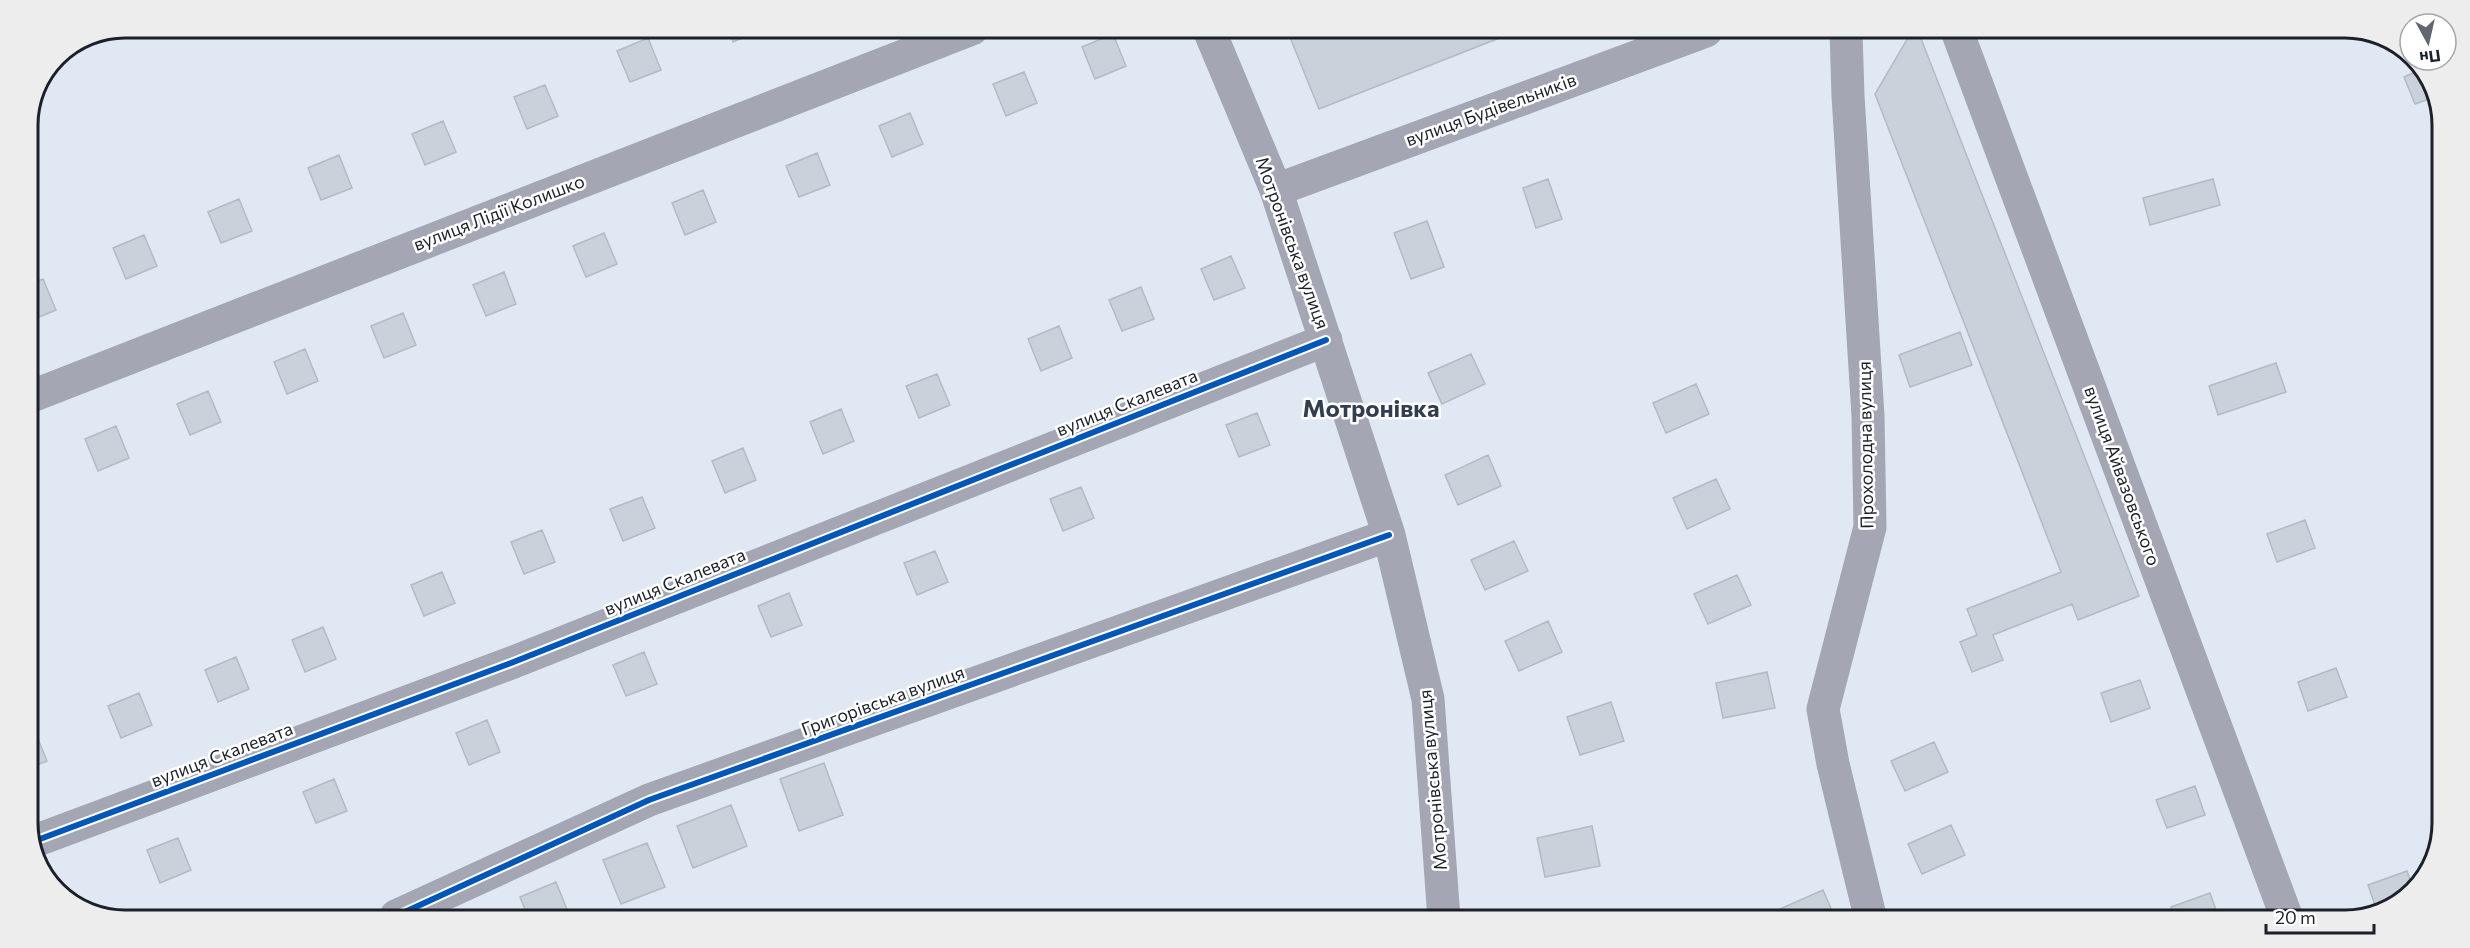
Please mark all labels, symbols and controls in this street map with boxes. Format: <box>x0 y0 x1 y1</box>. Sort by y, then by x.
north arrow <box>2398 12 2458 72</box>
text: Пн <box>2418 46 2442 68</box>
street label: вулиця Будівельників <box>1402 68 1579 150</box>
street label: Мотронівська вулиця <box>1252 154 1334 332</box>
street label: вулиця Лідії Колишко <box>410 169 587 255</box>
street label: Прохолодна вулиця <box>1853 361 1877 529</box>
street label: вулиця Скалевата <box>1053 364 1200 440</box>
street label: вулиця Айвазовського <box>2080 383 2166 569</box>
district label: Мотронівка <box>1302 393 1440 422</box>
street label: вулиця Скалевата <box>601 543 748 619</box>
street label: Григорівська вулиця <box>798 660 967 740</box>
street label: Мотронівська вулиця <box>1413 689 1451 871</box>
street label: вулиця Скалевата <box>148 717 296 791</box>
scale bar <box>2266 897 2374 935</box>
text: 20 m <box>2275 906 2316 928</box>

